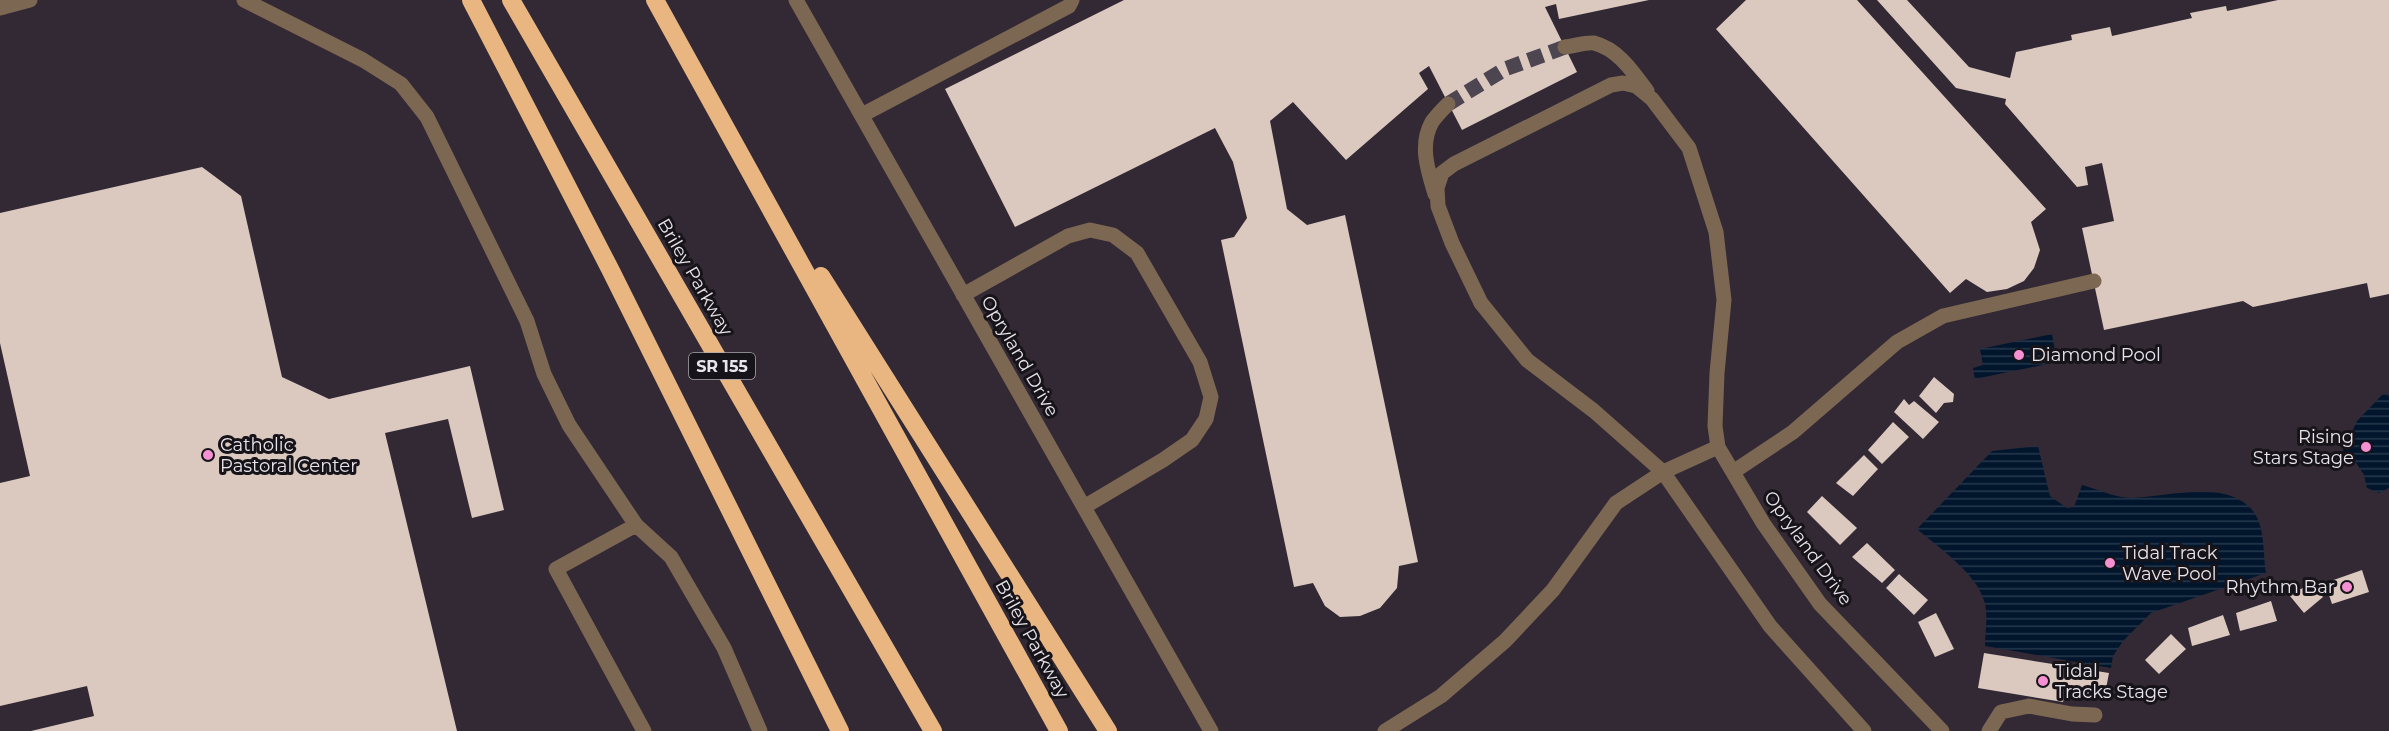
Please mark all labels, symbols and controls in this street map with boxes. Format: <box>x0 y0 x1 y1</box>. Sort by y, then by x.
street label: Briley Parkway <box>653 214 738 340</box>
street label: Opryland Drive <box>977 292 1064 420</box>
place label: Diamond Pool <box>2031 344 2161 366</box>
marker: Diamond Pool <box>2012 348 2026 362</box>
road number: SR 155 <box>689 353 755 379</box>
place label: Rising Stars Stage <box>2253 426 2354 469</box>
place label: Catholic Pastoral Center <box>220 434 357 477</box>
marker: Rising Stars Stage <box>2359 440 2373 454</box>
marker: Catholic Pastoral Center <box>201 448 215 462</box>
street label: Opryland Drive <box>1759 487 1857 610</box>
place label: Tidal Track Wave Pool <box>2122 542 2218 585</box>
marker: Tidal Track Wave Pool <box>2103 556 2117 570</box>
street label: Briley Parkway <box>990 576 1074 702</box>
place label: Rhythm Bar <box>2226 576 2335 598</box>
marker: Rhythm Bar <box>2340 580 2354 594</box>
place label: Tidal Tracks Stage <box>2055 660 2168 703</box>
marker: Tidal Tracks Stage <box>2036 674 2050 688</box>

